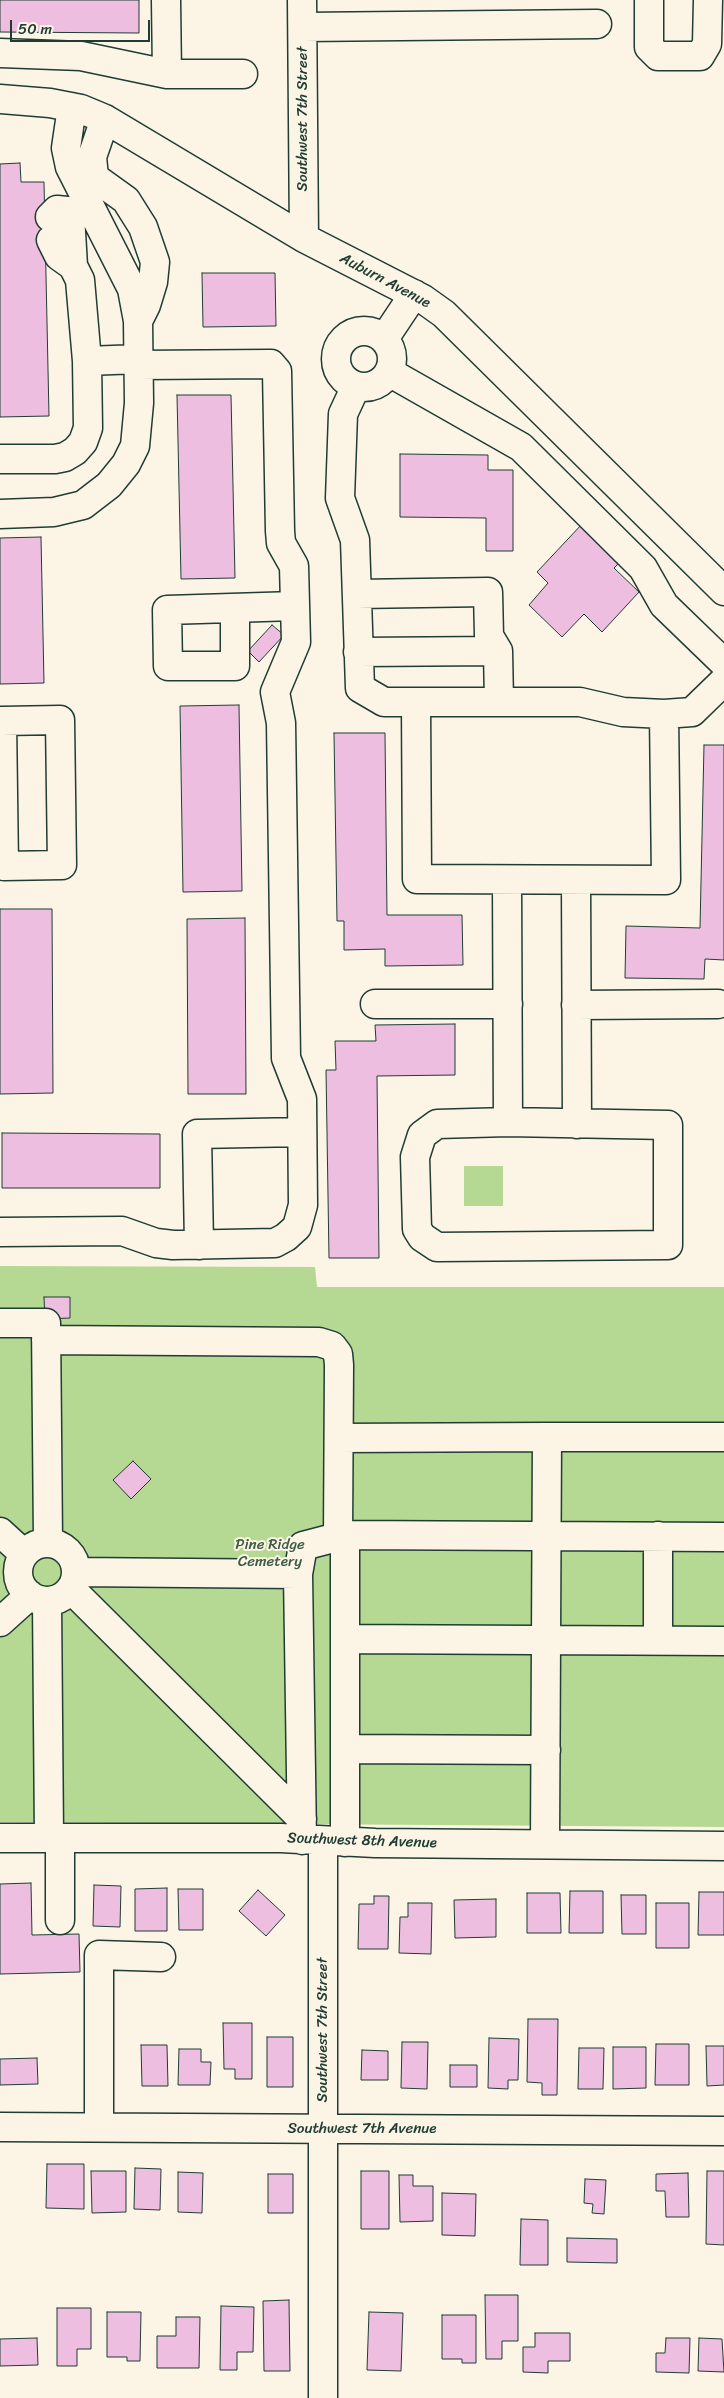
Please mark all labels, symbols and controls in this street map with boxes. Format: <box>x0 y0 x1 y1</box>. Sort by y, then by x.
scale bar <box>12 10 152 42</box>
text: 50 m <box>18 16 52 42</box>
street label: Southwest 7th Street <box>294 47 312 191</box>
street label: Auburn Avenue <box>337 250 433 312</box>
park label: Pine Ridge Cemetery <box>235 1536 305 1571</box>
street label: Southwest 8th Avenue <box>287 1829 437 1853</box>
street label: Southwest 7th Street <box>314 1958 332 2102</box>
street label: Southwest 7th Avenue <box>287 2120 437 2138</box>

